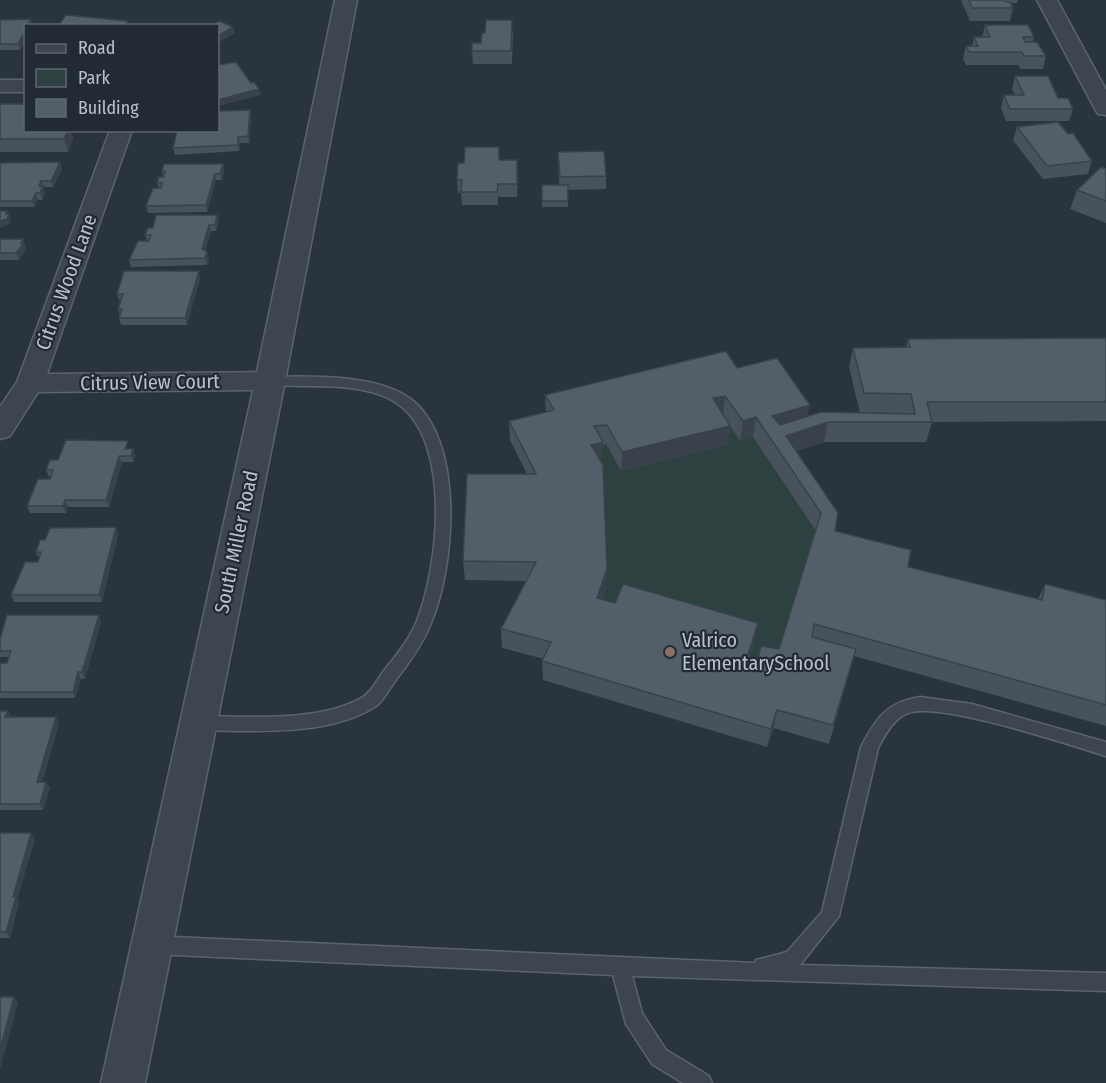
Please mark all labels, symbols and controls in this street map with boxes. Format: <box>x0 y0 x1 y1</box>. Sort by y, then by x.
legend <box>24 24 219 132</box>
text: Road <box>78 37 115 59</box>
text: Park <box>78 67 111 89</box>
text: Building <box>78 97 139 119</box>
street label: Citrus Wood Lane <box>30 211 102 353</box>
street label: Citrus View Court <box>80 369 220 395</box>
street label: South Miller Road <box>209 468 263 616</box>
place label: Valrico ElementarySchool <box>682 628 830 675</box>
marker: Valrico ElementarySchool <box>663 645 677 659</box>

